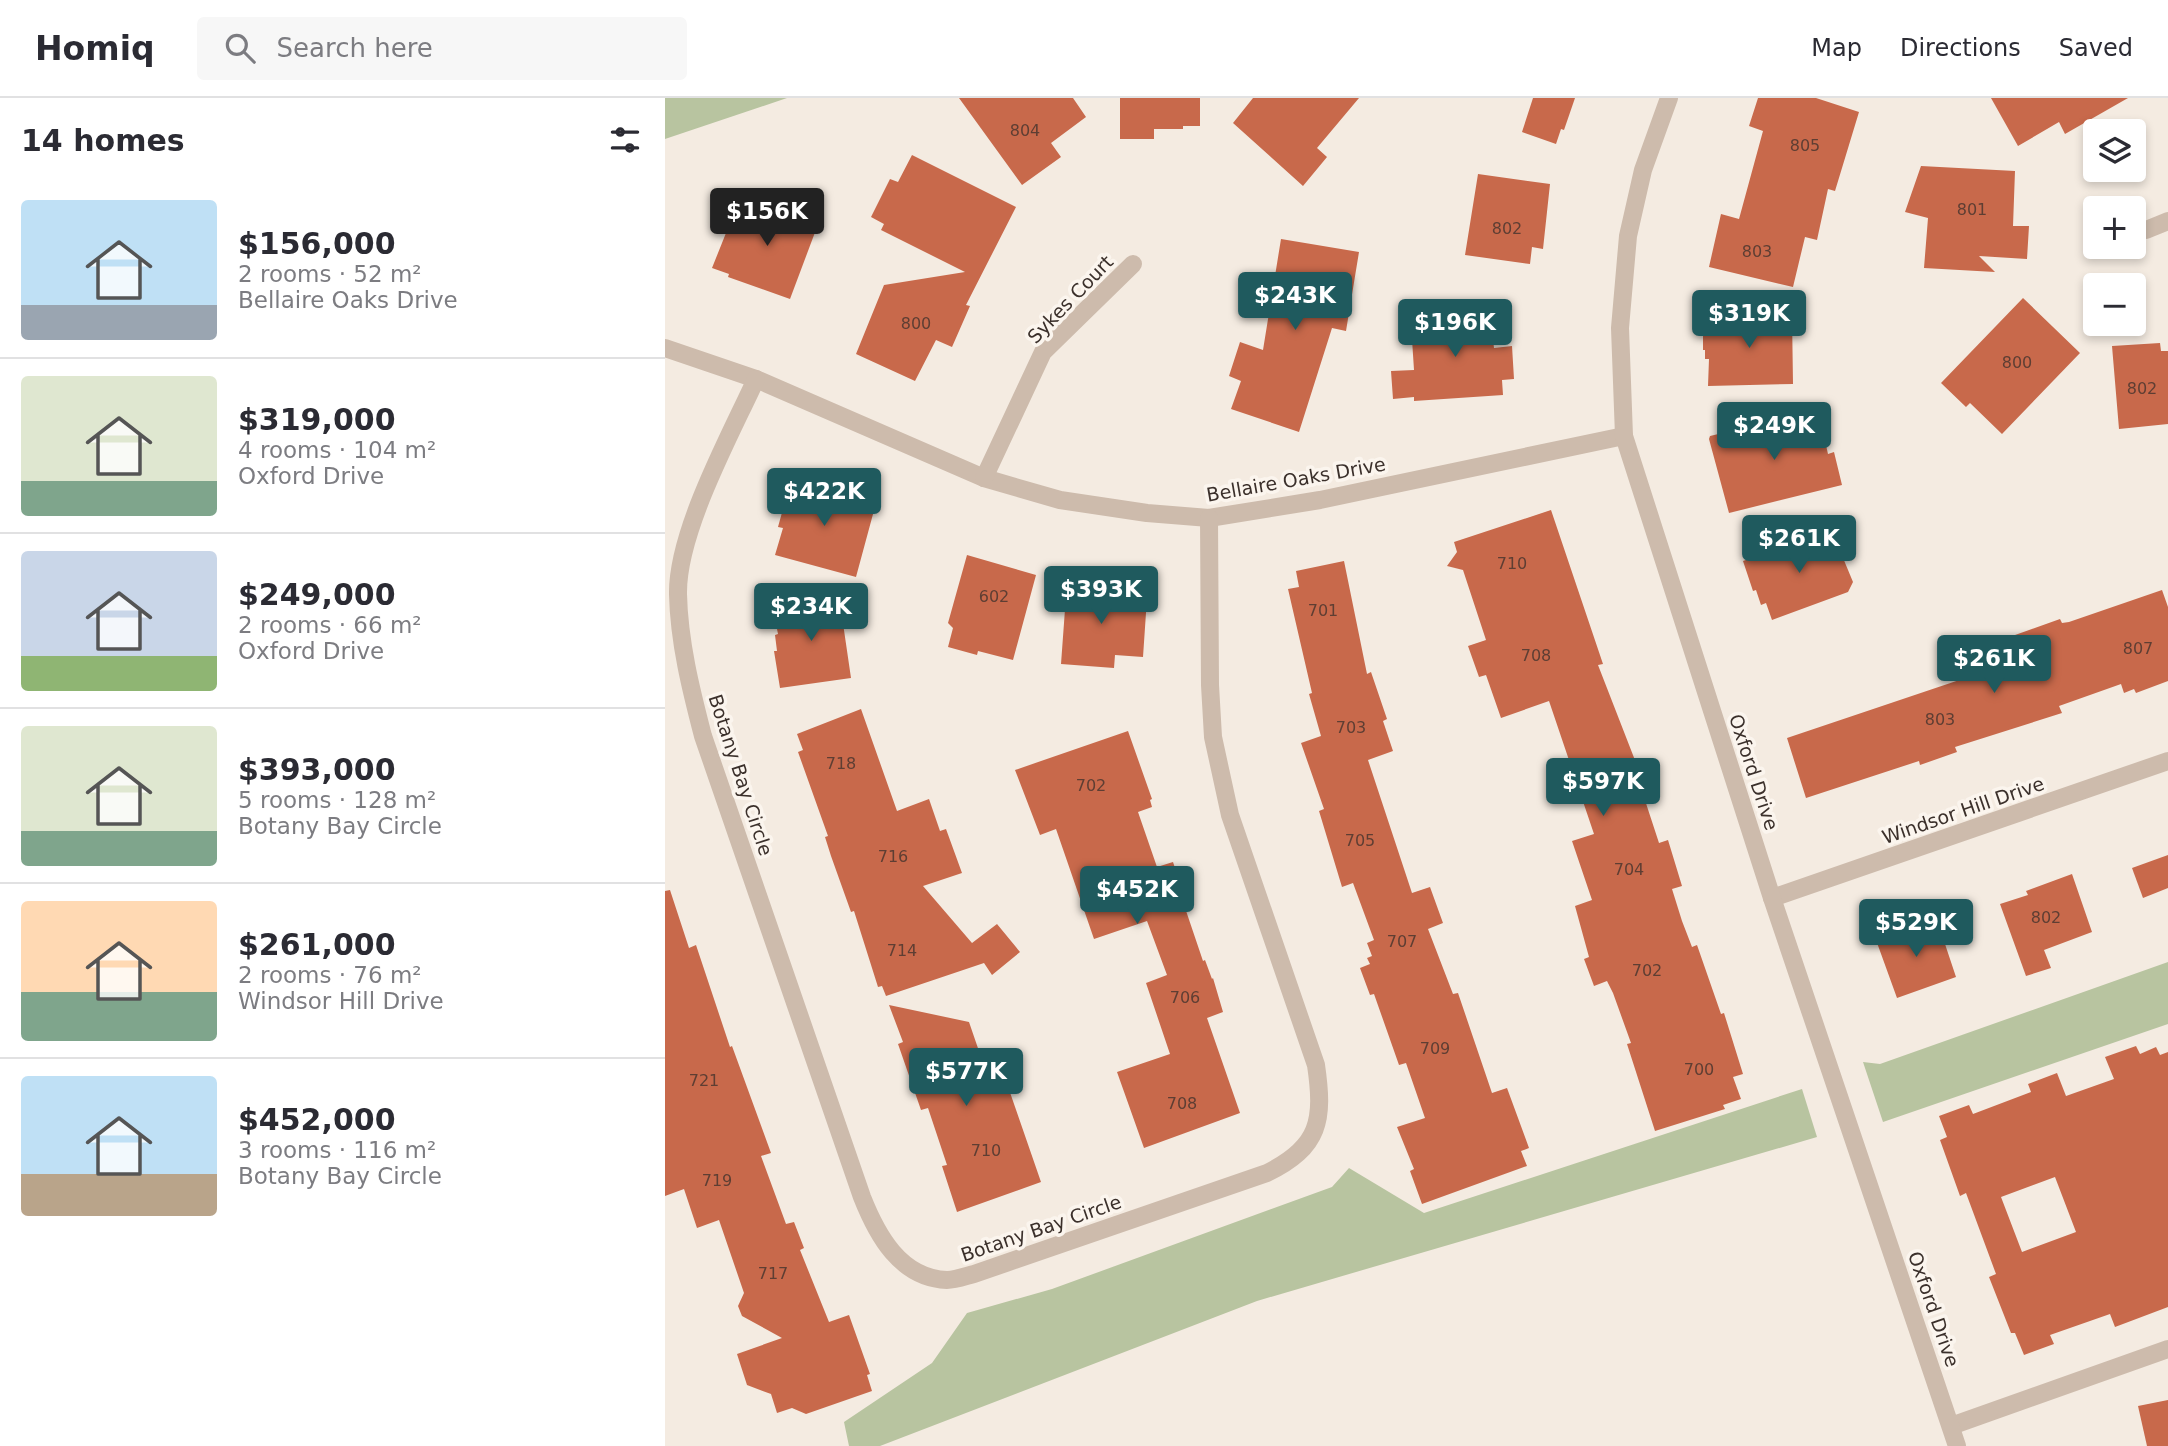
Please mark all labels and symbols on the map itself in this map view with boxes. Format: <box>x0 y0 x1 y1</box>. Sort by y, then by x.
house number: 804 <box>1010 121 1040 140</box>
house number: 805 <box>1790 136 1820 155</box>
pin: $156K <box>718 188 816 248</box>
house number: 801 <box>1957 200 1987 219</box>
house number: 802 <box>1492 219 1522 238</box>
house number: 803 <box>1742 242 1772 261</box>
street label: Sykes Court <box>1023 251 1117 347</box>
pin: $243K <box>1246 272 1344 332</box>
pin: $319K <box>1700 290 1798 350</box>
pin: $196K <box>1406 300 1504 359</box>
house number: 800 <box>901 314 931 333</box>
house number: 800 <box>2002 353 2032 372</box>
house number: 802 <box>2127 379 2157 398</box>
pin: $249K <box>1725 402 1823 462</box>
street label: Bellaire Oaks Drive <box>1205 452 1387 506</box>
pin: $422K <box>775 468 873 528</box>
pin: $261K <box>1750 516 1848 575</box>
house number: 710 <box>1497 554 1527 573</box>
pin: $393K <box>1052 566 1150 626</box>
pin: $234K <box>762 584 860 643</box>
house number: 602 <box>979 587 1009 606</box>
house number: 701 <box>1308 601 1338 620</box>
pin: $261K <box>1945 636 2043 695</box>
house number: 807 <box>2123 639 2153 658</box>
house number: 708 <box>1521 646 1551 665</box>
street label: Botany Bay Circle <box>705 692 777 858</box>
house number: 803 <box>1925 710 1955 729</box>
street label: Oxford Drive <box>1725 711 1783 833</box>
house number: 703 <box>1336 718 1366 737</box>
house number: 718 <box>826 754 856 773</box>
pin: $597K <box>1554 758 1652 818</box>
street label: Windsor Hill Drive <box>1879 772 2047 848</box>
house number: 702 <box>1076 776 1106 795</box>
house number: 705 <box>1345 831 1375 850</box>
house number: 716 <box>878 847 908 866</box>
house number: 704 <box>1614 860 1644 879</box>
pin: $452K <box>1088 866 1186 926</box>
pin: $529K <box>1867 900 1965 959</box>
house number: 802 <box>2031 908 2061 927</box>
house number: 707 <box>1387 932 1417 951</box>
house number: 714 <box>887 941 917 960</box>
house number: 702 <box>1632 961 1662 980</box>
house number: 706 <box>1170 988 1200 1007</box>
house number: 709 <box>1420 1039 1450 1058</box>
pin: $577K <box>917 1048 1015 1108</box>
house number: 700 <box>1684 1060 1714 1079</box>
house number: 721 <box>689 1071 719 1090</box>
house number: 708 <box>1167 1094 1197 1113</box>
house number: 710 <box>971 1141 1001 1160</box>
house number: 719 <box>702 1171 732 1190</box>
street label: Botany Bay Circle <box>958 1190 1124 1266</box>
street label: Oxford Drive <box>1904 1248 1964 1370</box>
house number: 717 <box>758 1264 788 1283</box>

